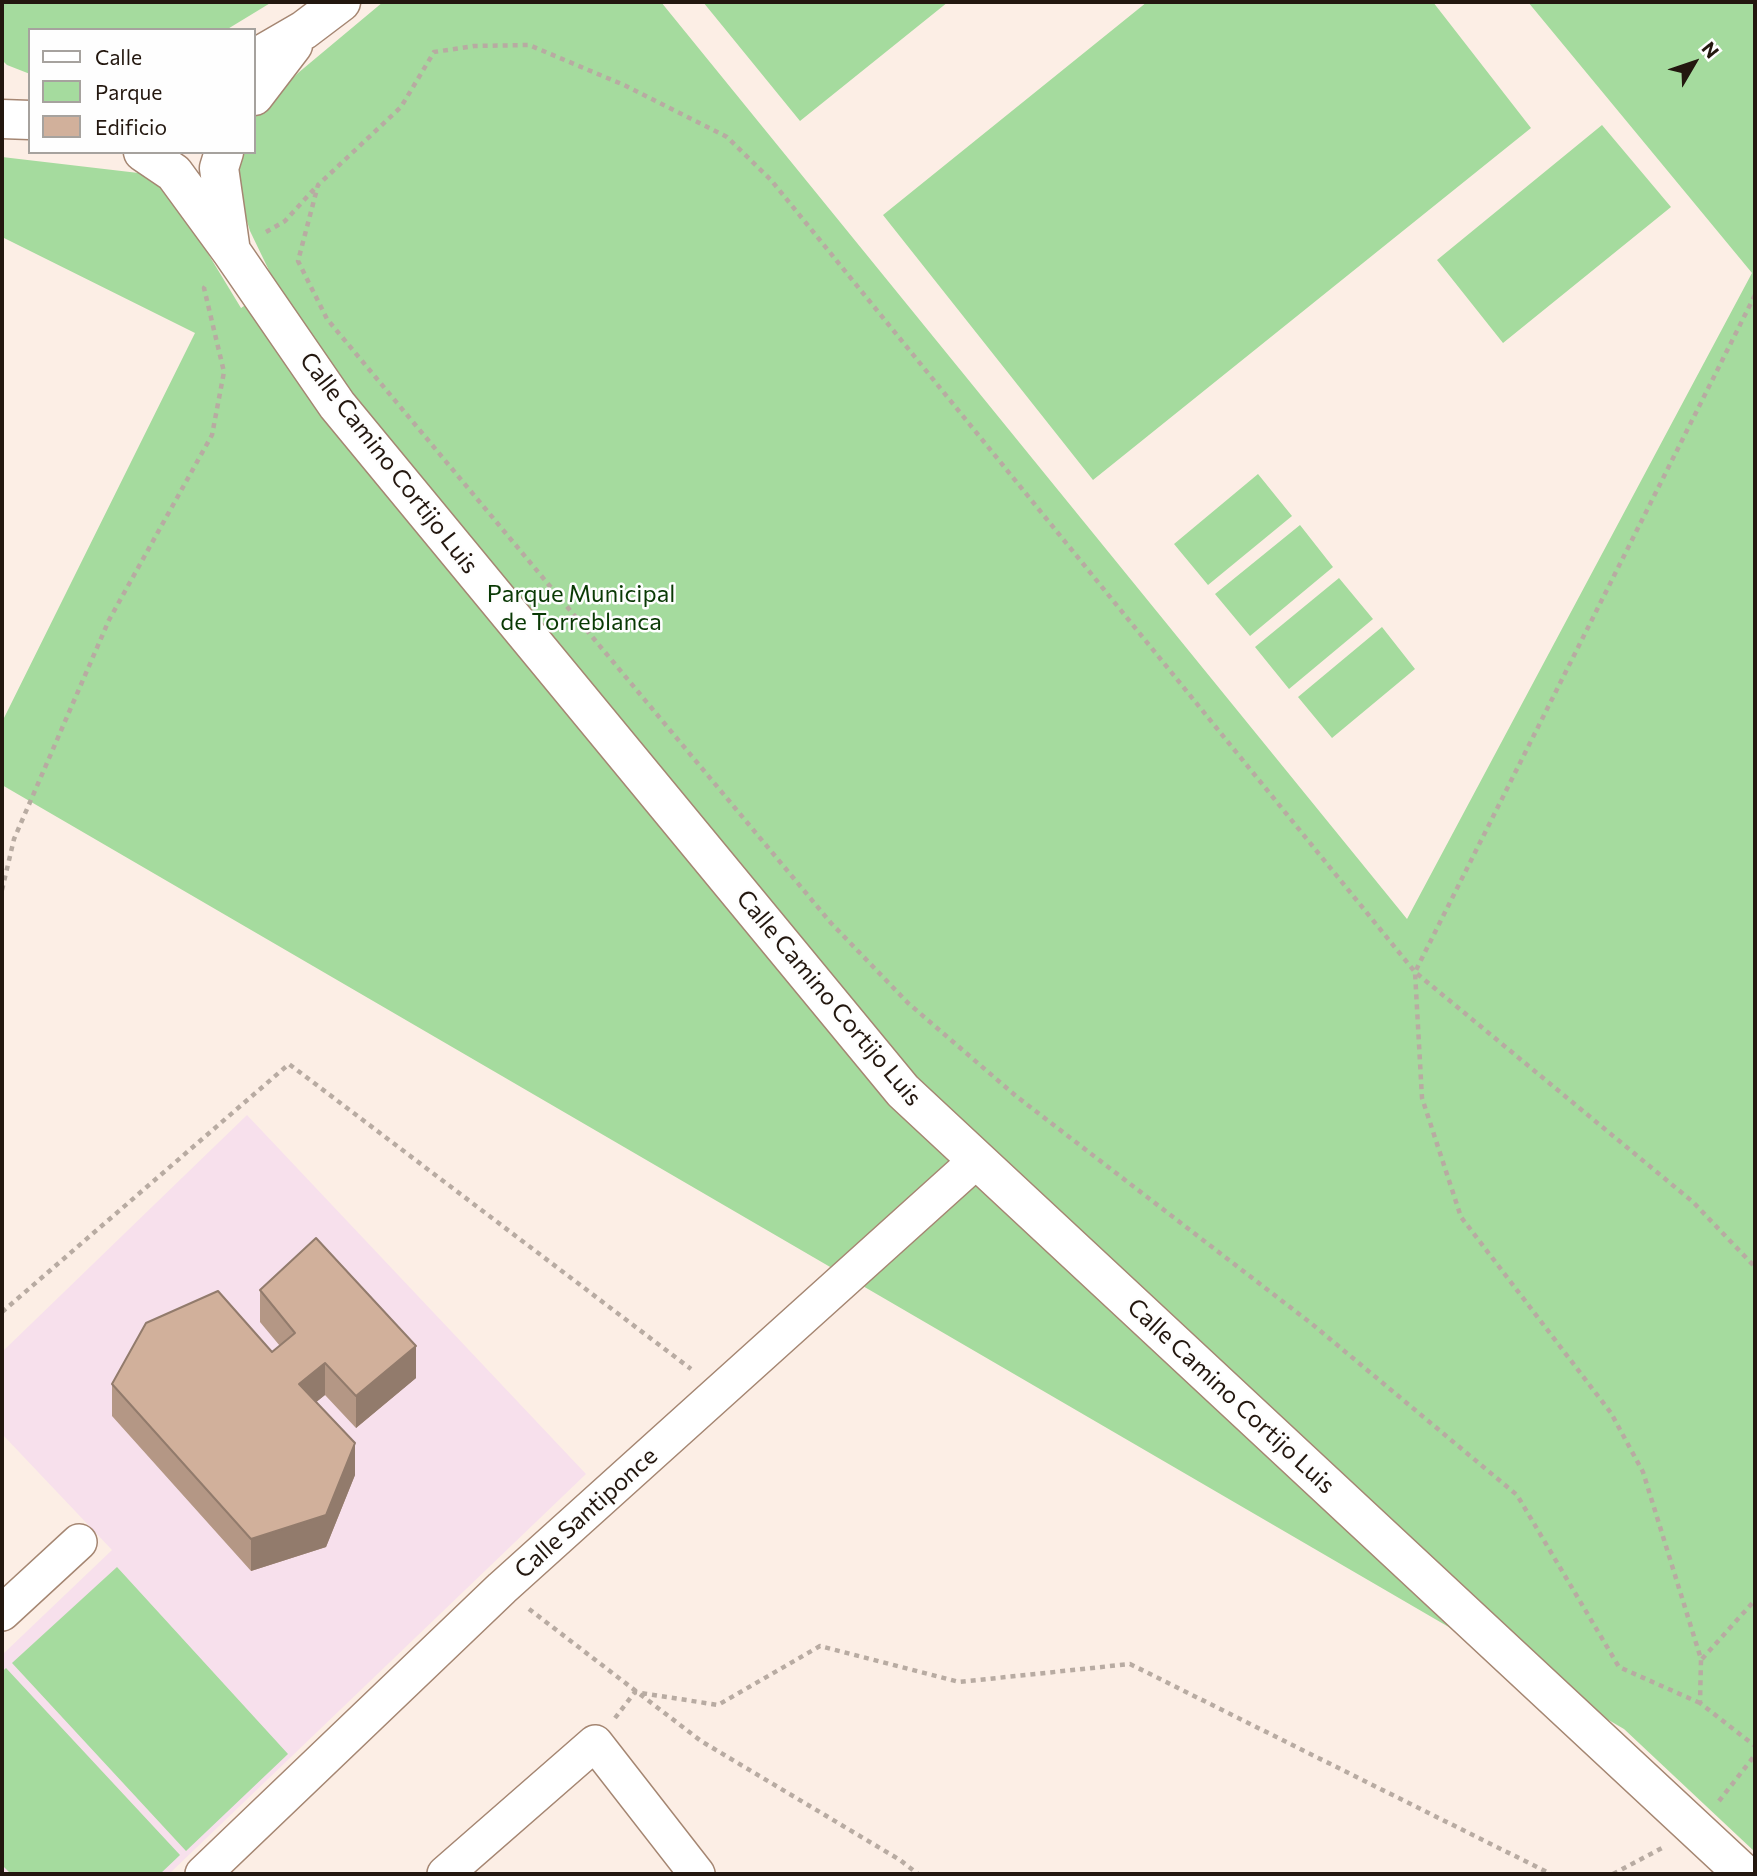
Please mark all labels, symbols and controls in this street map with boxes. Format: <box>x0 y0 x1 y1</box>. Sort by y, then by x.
legend <box>28 28 256 154</box>
north arrow <box>1659 28 1729 98</box>
text: N <box>1697 37 1724 62</box>
text: Calle <box>95 44 142 69</box>
text: Parque <box>95 79 162 104</box>
text: Edificio <box>95 114 167 139</box>
street label: Calle Camino Cortijo Luis <box>294 347 484 579</box>
park label: Parque Municipal de Torreblanca <box>487 580 675 636</box>
street label: Calle Camino Cortijo Luis <box>730 884 928 1112</box>
street label: Calle Camino Cortijo Luis <box>1121 1292 1341 1500</box>
street label: Calle Santiponce <box>509 1442 663 1584</box>

